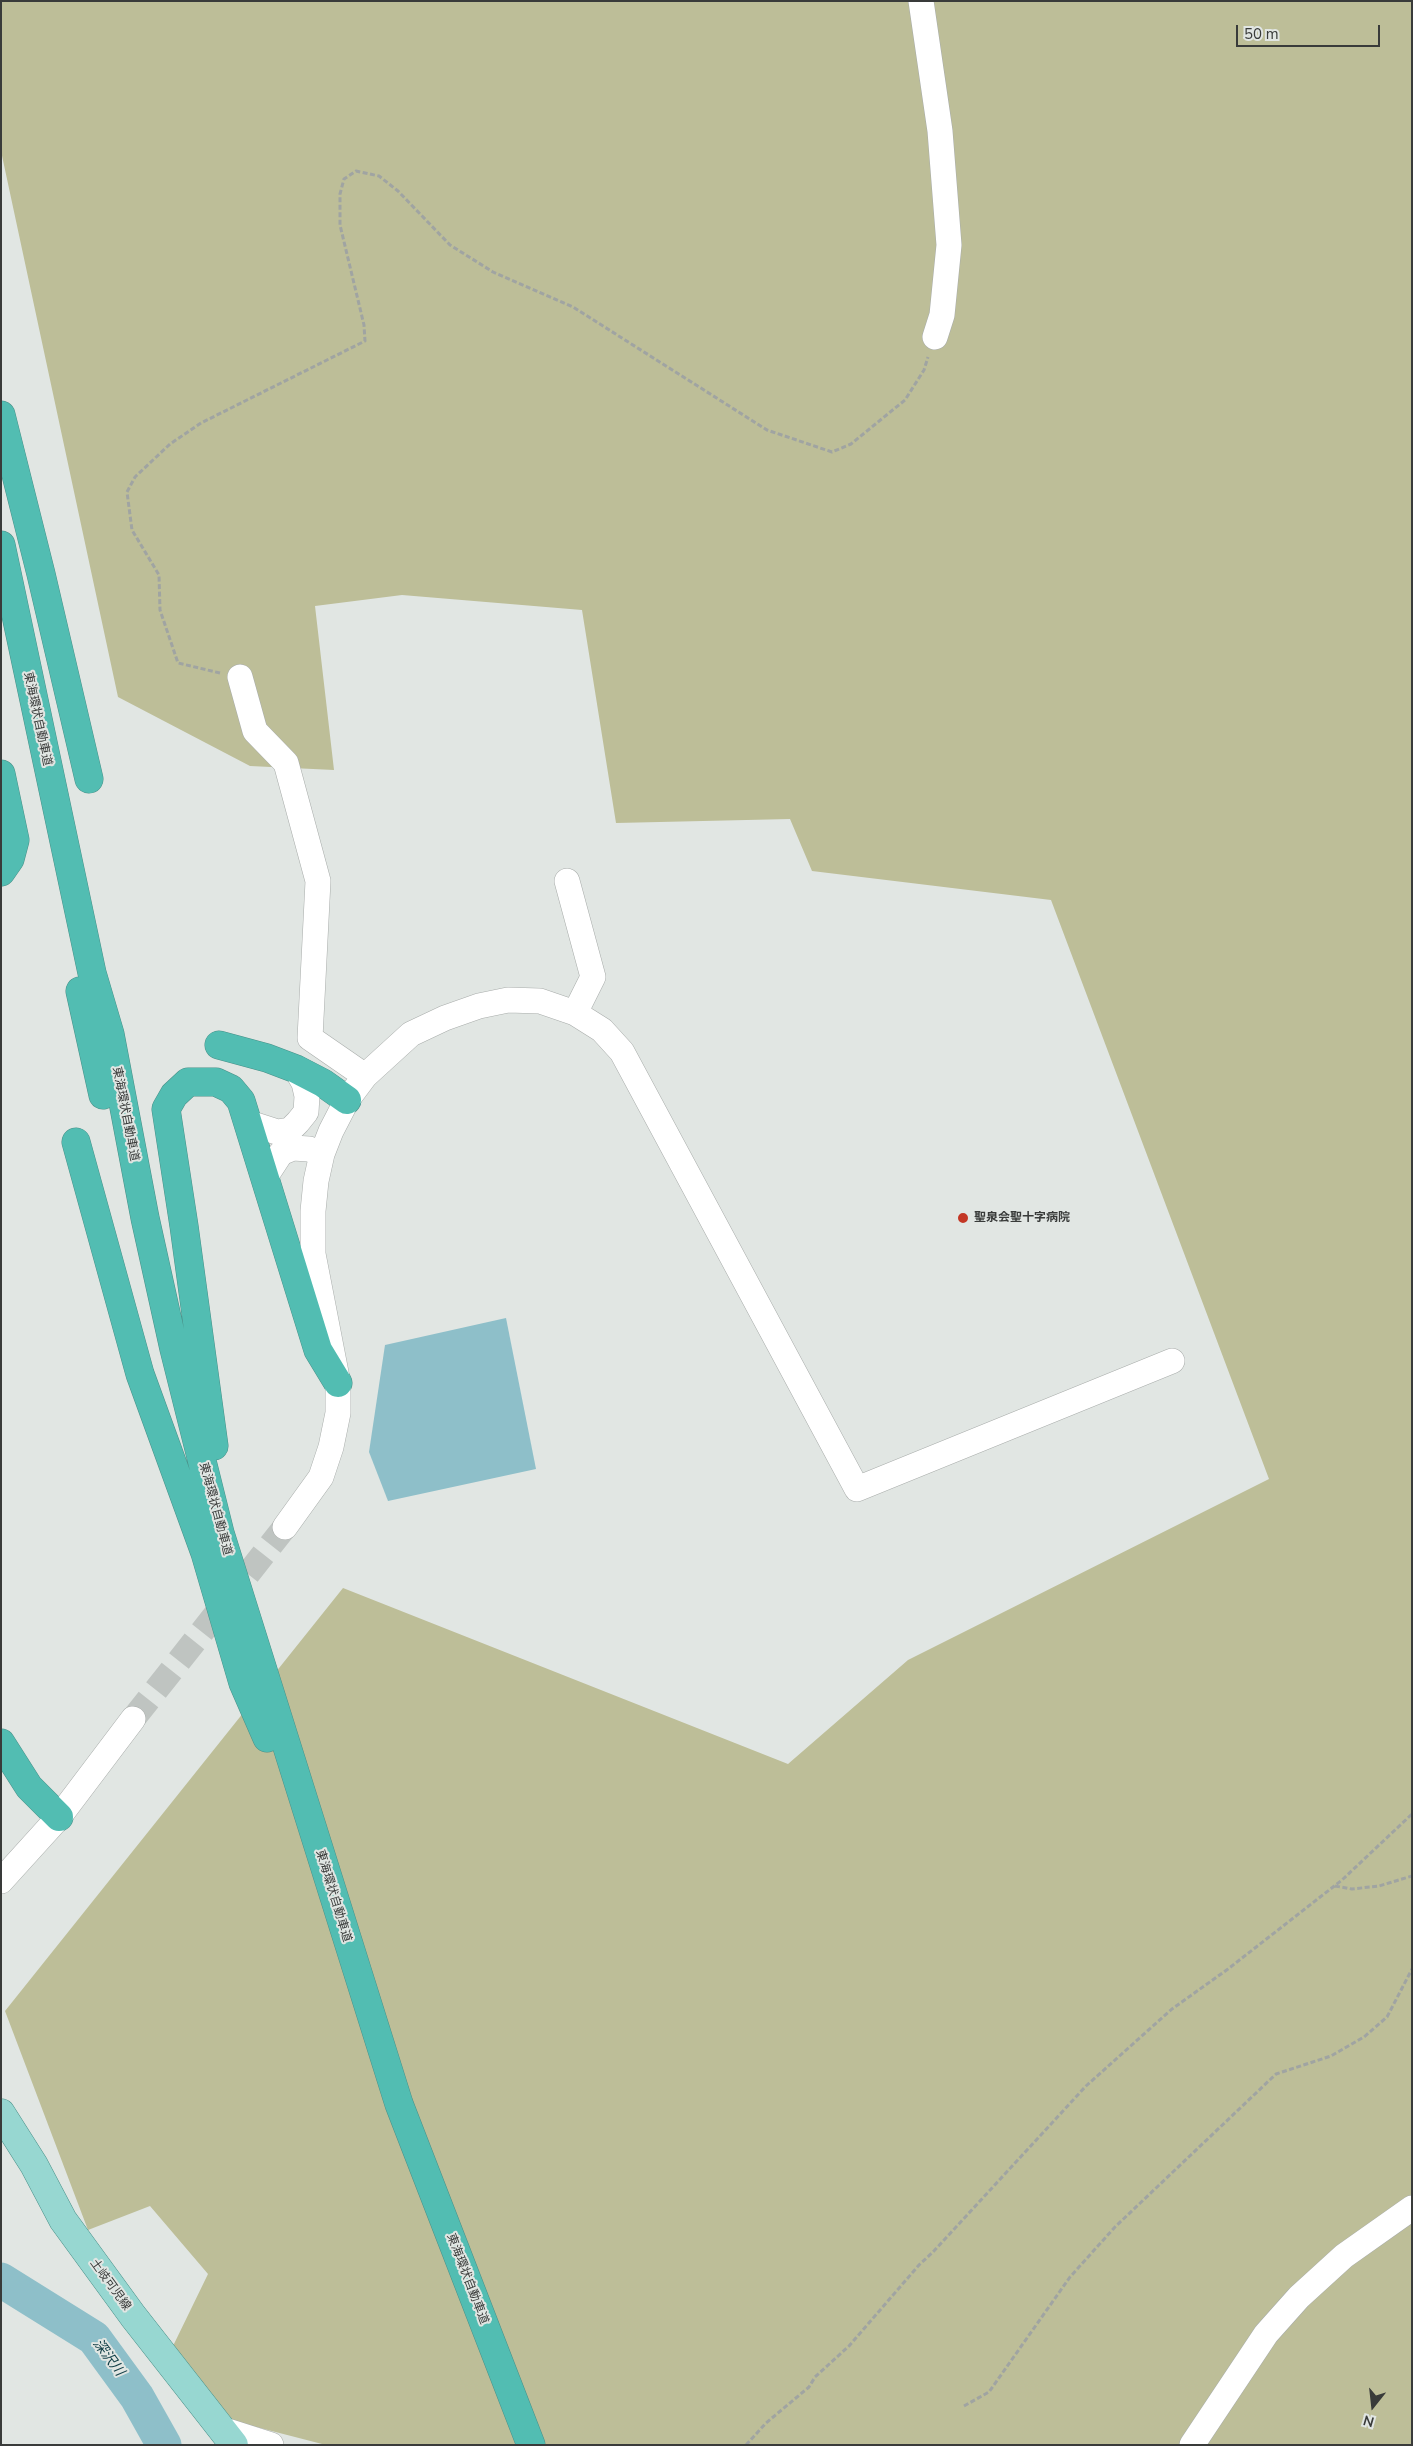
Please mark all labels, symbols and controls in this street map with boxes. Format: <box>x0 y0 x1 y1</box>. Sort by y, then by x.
scale bar <box>1238 15 1382 47</box>
text: 50 m <box>1244 24 1279 44</box>
street label: 東海環状自動車道 <box>20 671 54 767</box>
street label: 東海環状自動車道 <box>109 1066 141 1162</box>
marker: 聖泉会聖十字病院 <box>956 1211 970 1225</box>
place label: 聖泉会聖十字病院 <box>974 1211 1070 1225</box>
street label: 東海環状自動車道 <box>196 1461 234 1557</box>
street label: 東海環状自動車道 <box>312 1848 354 1944</box>
street label: 東海環状自動車道 <box>443 2232 491 2326</box>
street label: 土岐可児線 <box>87 2256 133 2314</box>
water label: 深沢川 <box>89 2336 127 2380</box>
north arrow <box>1348 2381 1398 2431</box>
text: N <box>1361 2410 1376 2431</box>

